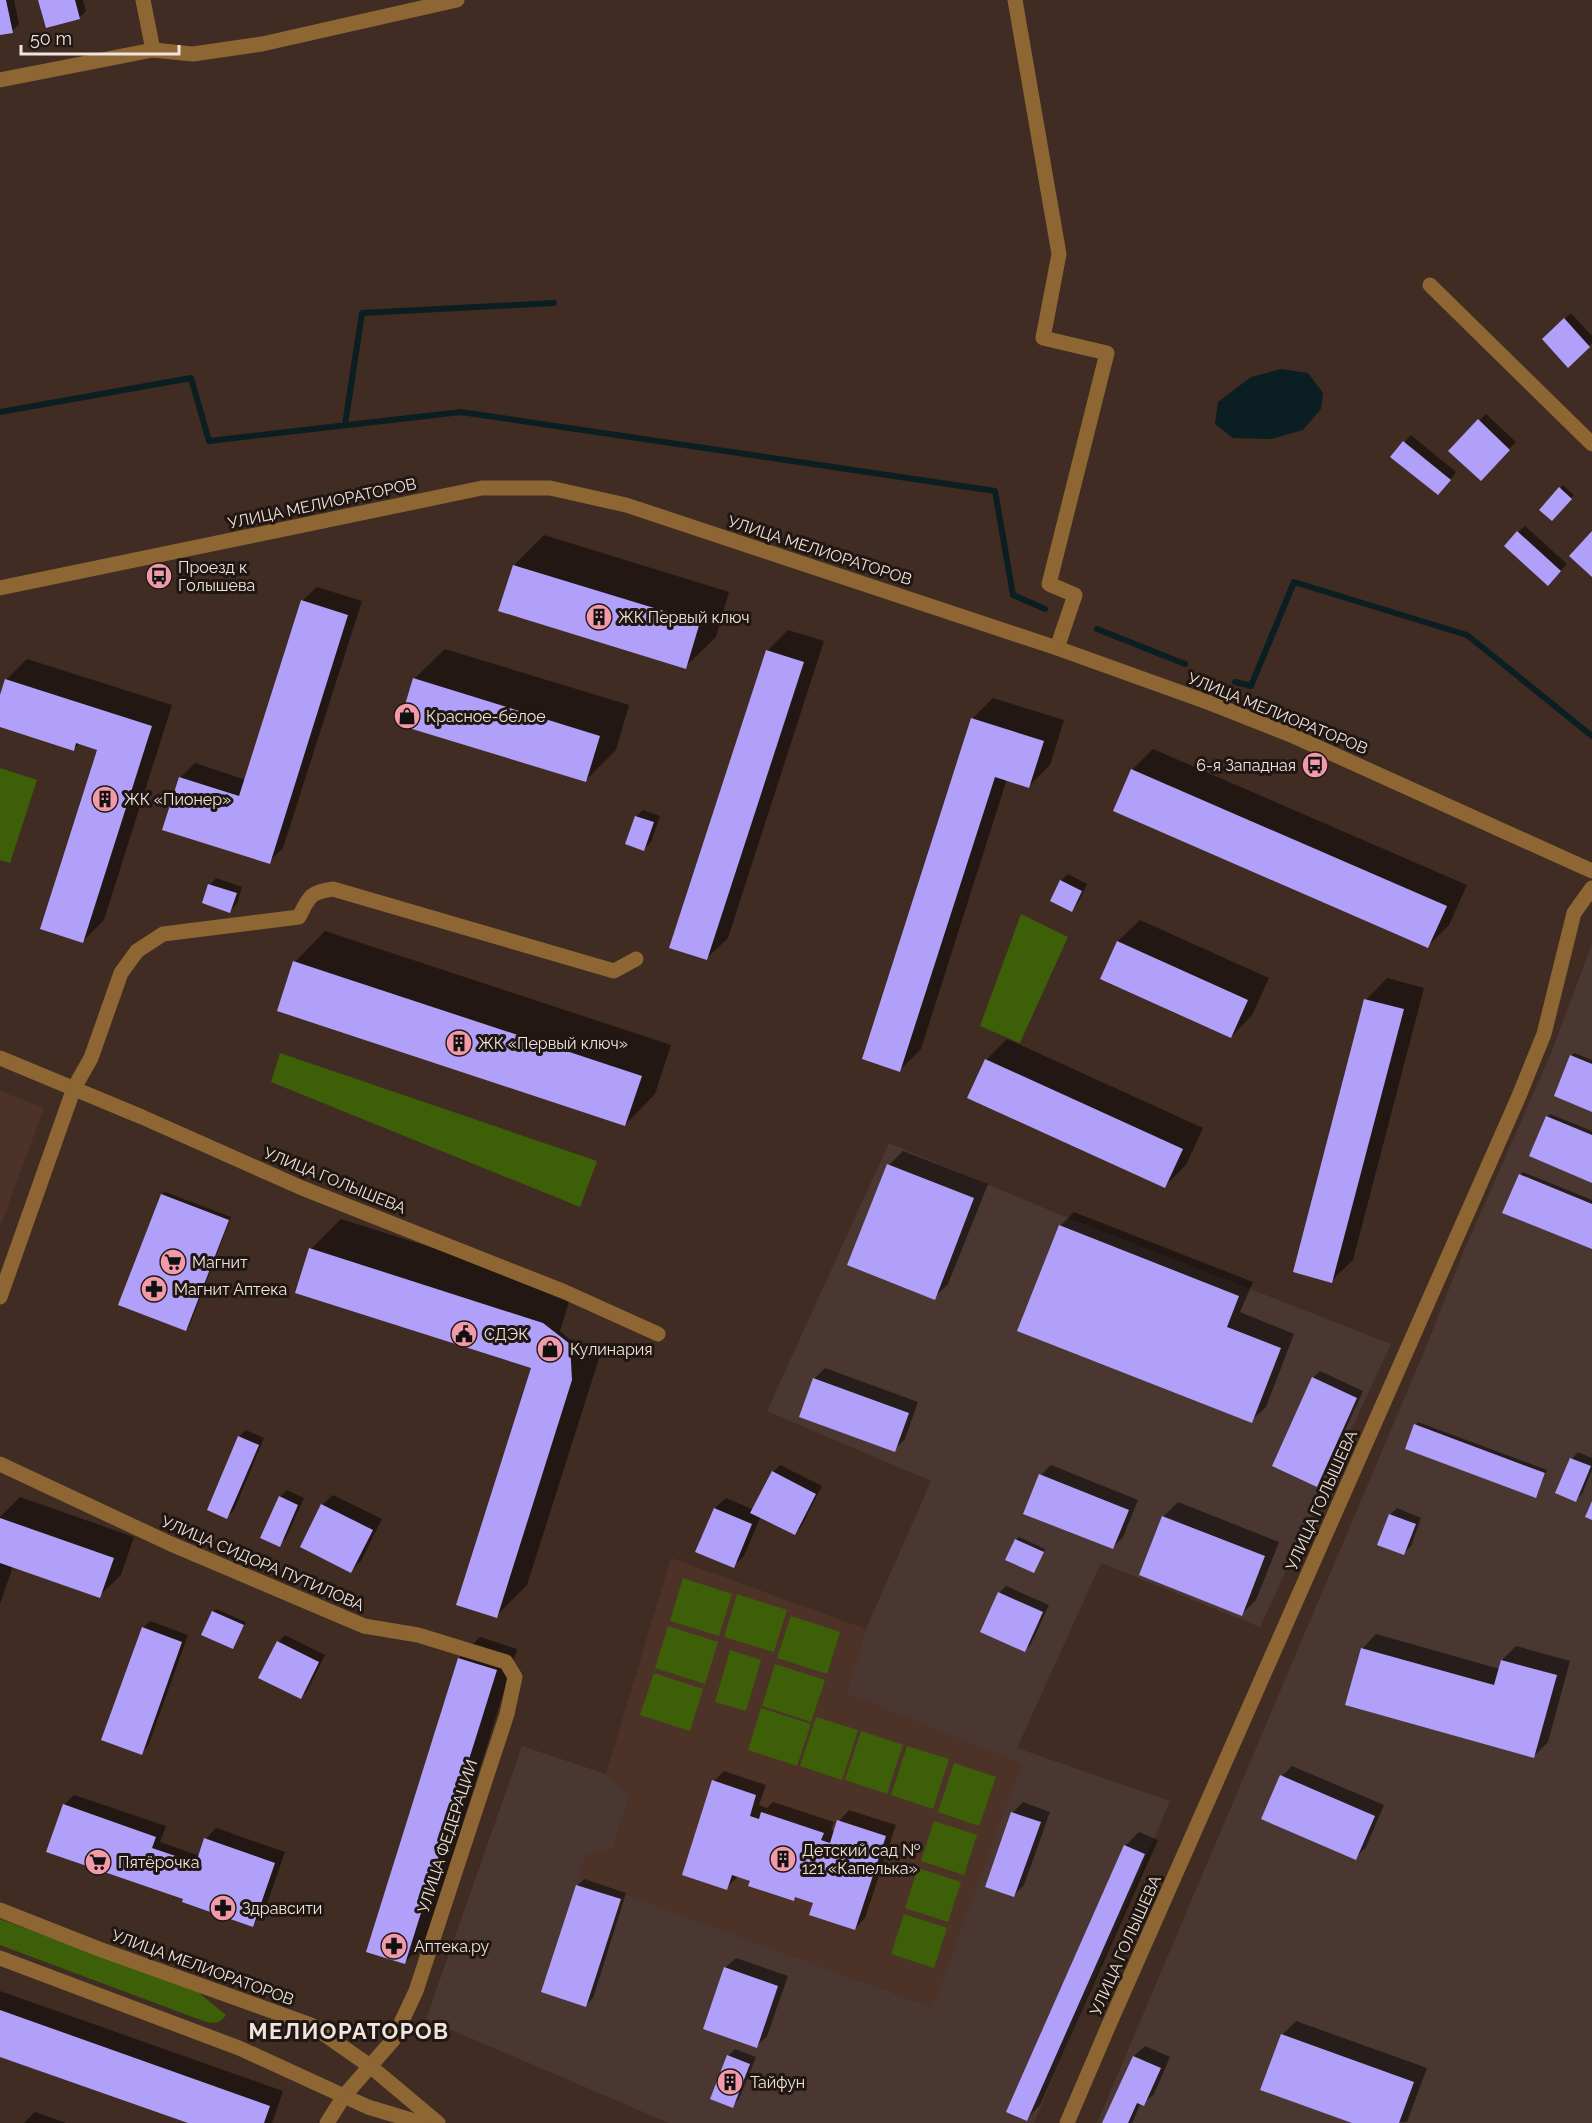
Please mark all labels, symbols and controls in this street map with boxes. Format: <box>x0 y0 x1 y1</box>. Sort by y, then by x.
scale bar <box>21 18 178 56</box>
text: 50 m <box>30 28 72 49</box>
street label: УЛИЦА МЕЛИОРАТОРОВ <box>226 474 418 533</box>
street label: УЛИЦА МЕЛИОРАТОРОВ <box>725 512 914 589</box>
place label: Проезд к Голышева <box>178 558 255 595</box>
bus stop icon: Проезд к Голышева <box>144 561 174 591</box>
building icon: ЖК Первый ключ <box>584 602 614 632</box>
place label: ЖК Первый ключ <box>618 608 750 627</box>
street label: УЛИЦА МЕЛИОРАТОРОВ <box>1185 669 1371 758</box>
shop icon: Красное-белое <box>392 701 422 731</box>
place label: Красное-белое <box>426 707 546 726</box>
bus stop icon: 6-я Западная <box>1300 750 1330 780</box>
place label: 6-я Западная <box>1196 756 1296 775</box>
building icon: ЖК «Пионер» <box>90 784 120 814</box>
place label: ЖК «Пионер» <box>124 790 231 809</box>
building icon: ЖК «Первый ключ» <box>444 1028 474 1058</box>
place label: ЖК «Первый ключ» <box>478 1034 628 1053</box>
street label: УЛИЦА ГОЛЫШЕВА <box>261 1143 409 1218</box>
supermarket icon: Магнит <box>158 1247 188 1277</box>
place label: Магнит <box>192 1253 248 1272</box>
pharmacy icon: Магнит Аптека <box>139 1274 169 1304</box>
place label: Магнит Аптека <box>174 1280 287 1299</box>
public building icon: СДЭК <box>449 1319 479 1349</box>
place label: СДЭК <box>484 1325 528 1344</box>
shop icon: Кулинария <box>535 1334 565 1364</box>
place label: Кулинария <box>570 1340 653 1359</box>
street label: УЛИЦА ГОЛЫШЕВА <box>1282 1427 1361 1573</box>
street label: УЛИЦА СИДОРА ПУТИЛОВА <box>158 1512 367 1615</box>
street label: УЛИЦА ФЕДЕРАЦИИ <box>414 1757 481 1915</box>
place label: Детский сад № 121 «Капелька» <box>802 1841 920 1878</box>
building icon: Детский сад № 121 «Капелька» <box>768 1844 798 1874</box>
supermarket icon: Пятёрочка <box>83 1847 113 1877</box>
place label: Пятёрочка <box>118 1853 199 1872</box>
street label: УЛИЦА ГОЛЫШЕВА <box>1086 1872 1165 2018</box>
pharmacy icon: Здравсити <box>208 1893 238 1923</box>
place label: Здравсити <box>242 1899 322 1918</box>
street label: УЛИЦА МЕЛИОРАТОРОВ <box>109 1926 296 2009</box>
pharmacy icon: Аптека.ру <box>379 1931 409 1961</box>
place label: Аптека.ру <box>414 1937 490 1956</box>
district label: МЕЛИОРАТОРОВ <box>248 2018 450 2044</box>
building icon: Тайфун <box>715 2067 745 2097</box>
place label: Тайфун <box>750 2073 805 2092</box>

